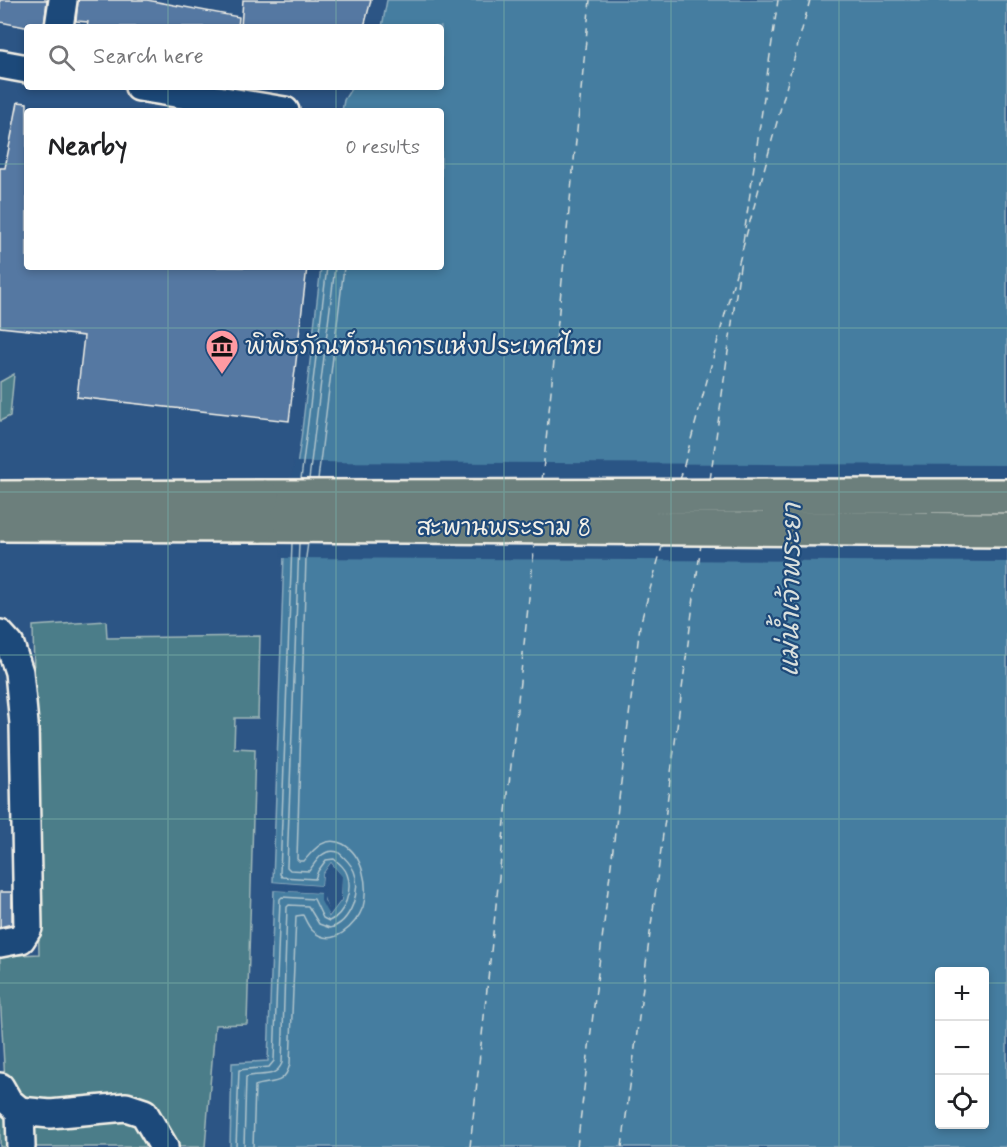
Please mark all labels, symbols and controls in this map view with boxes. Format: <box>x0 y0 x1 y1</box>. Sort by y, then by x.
search box <box>24 24 444 90</box>
icon: search <box>45 41 78 74</box>
text: Search here <box>93 43 204 71</box>
text: Nearby <box>48 130 127 164</box>
text: 0 results <box>346 134 420 161</box>
museum icon: พิพิธภัณฑ์ธนาคารแห่งประเทศไทย <box>204 328 240 375</box>
place label: พิพิธภัณฑ์ธนาคารแห่งประเทศไทย <box>245 330 602 363</box>
water label: แม่น้ำเจ้าพระยา <box>765 501 811 677</box>
street label: สะพานพระราม 8 <box>417 513 591 544</box>
map controls <box>935 967 989 1129</box>
button: + <box>935 967 989 1021</box>
button: − <box>935 1021 989 1075</box>
button: locate <box>935 1075 989 1129</box>

